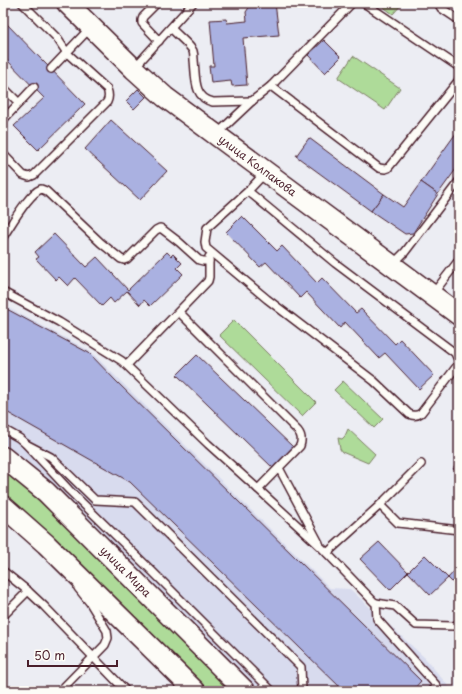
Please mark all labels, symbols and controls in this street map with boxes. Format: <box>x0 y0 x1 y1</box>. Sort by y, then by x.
street label: улица Колпакова <box>215 130 301 200</box>
street label: улица Мира <box>96 542 155 601</box>
scale bar <box>28 642 117 668</box>
text: 50 m <box>34 646 65 664</box>

